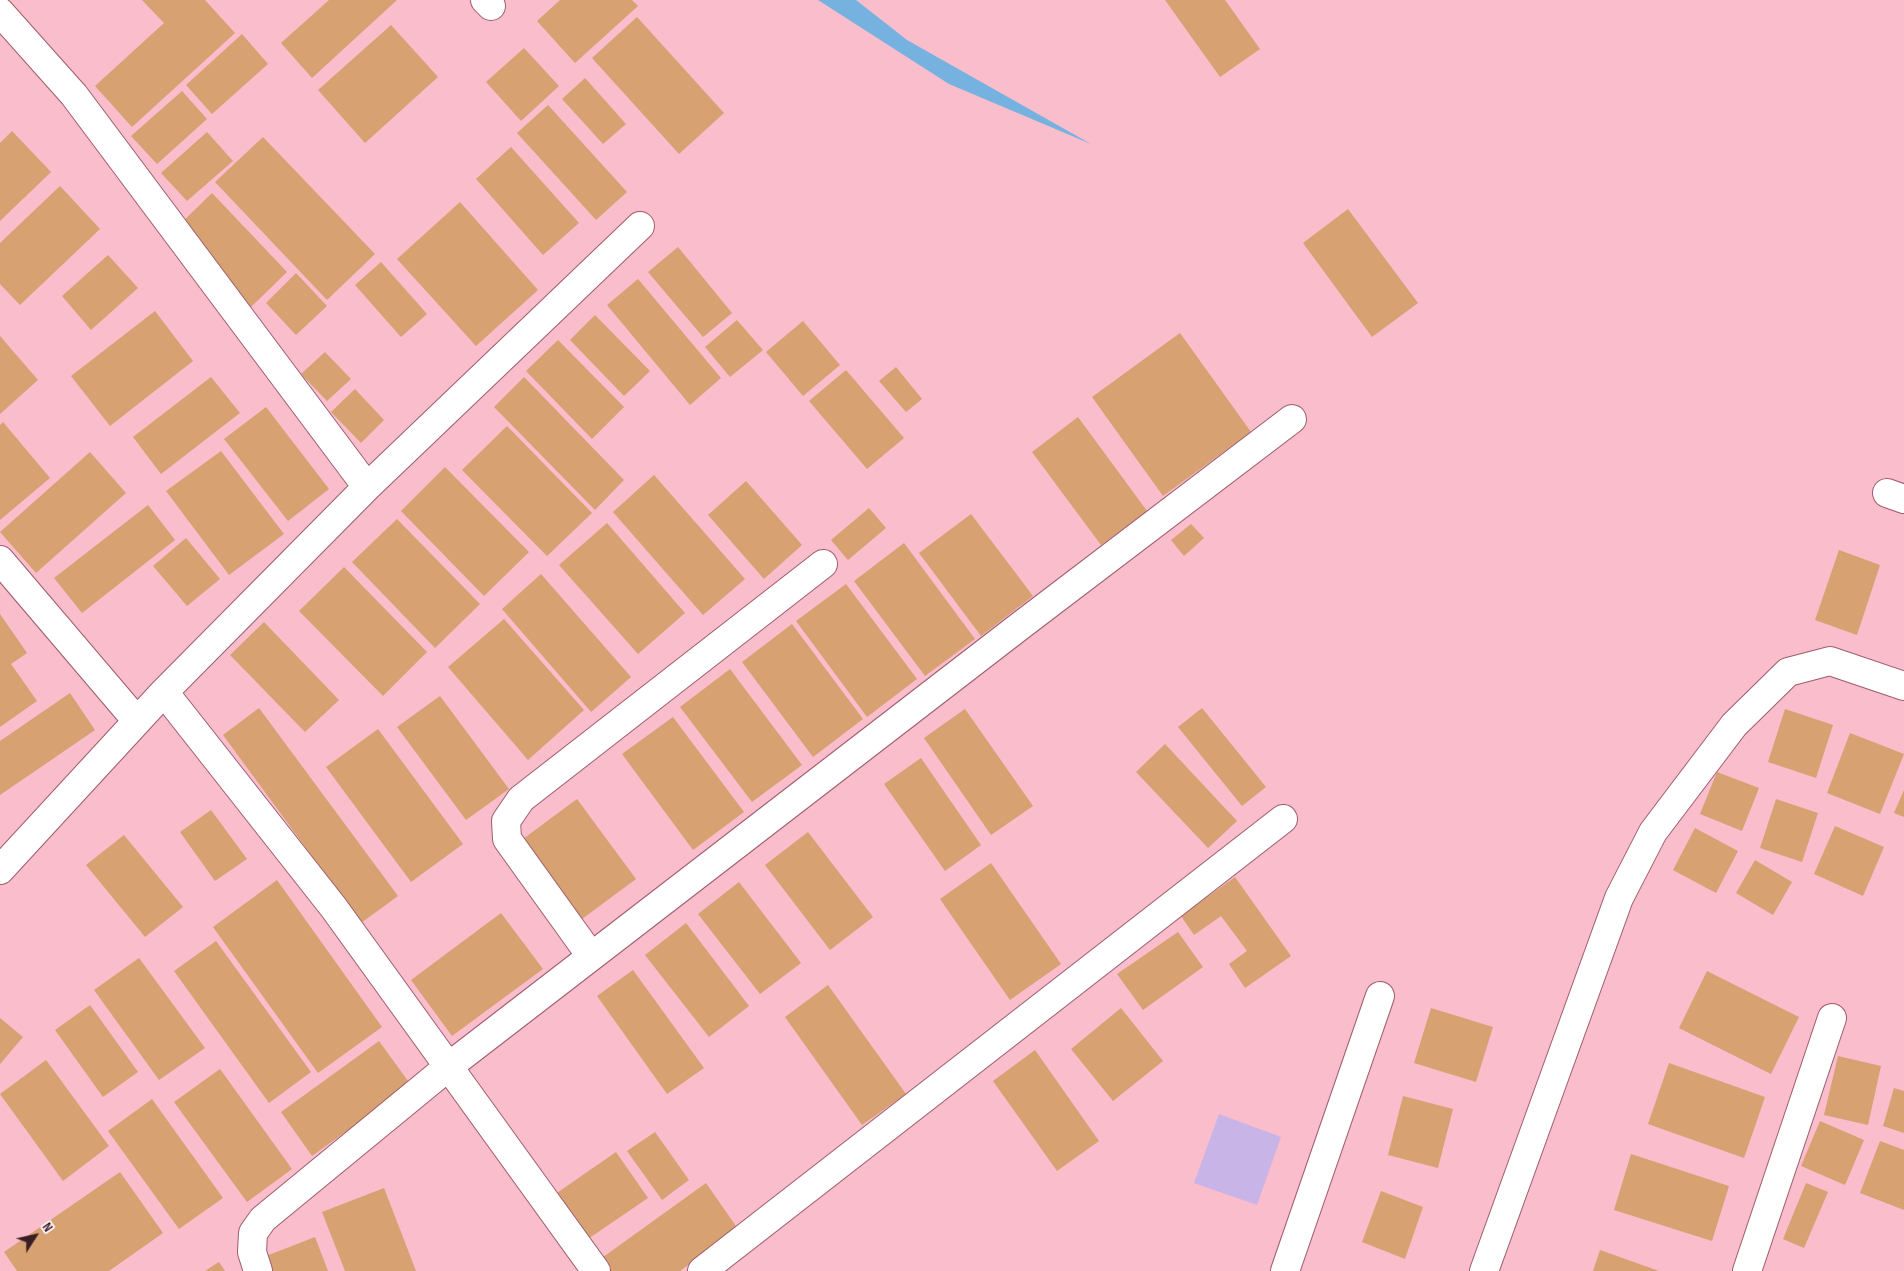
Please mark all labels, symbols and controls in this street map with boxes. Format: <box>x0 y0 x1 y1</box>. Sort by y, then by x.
north arrow <box>10 1211 60 1261</box>
text: N <box>39 1219 57 1235</box>

